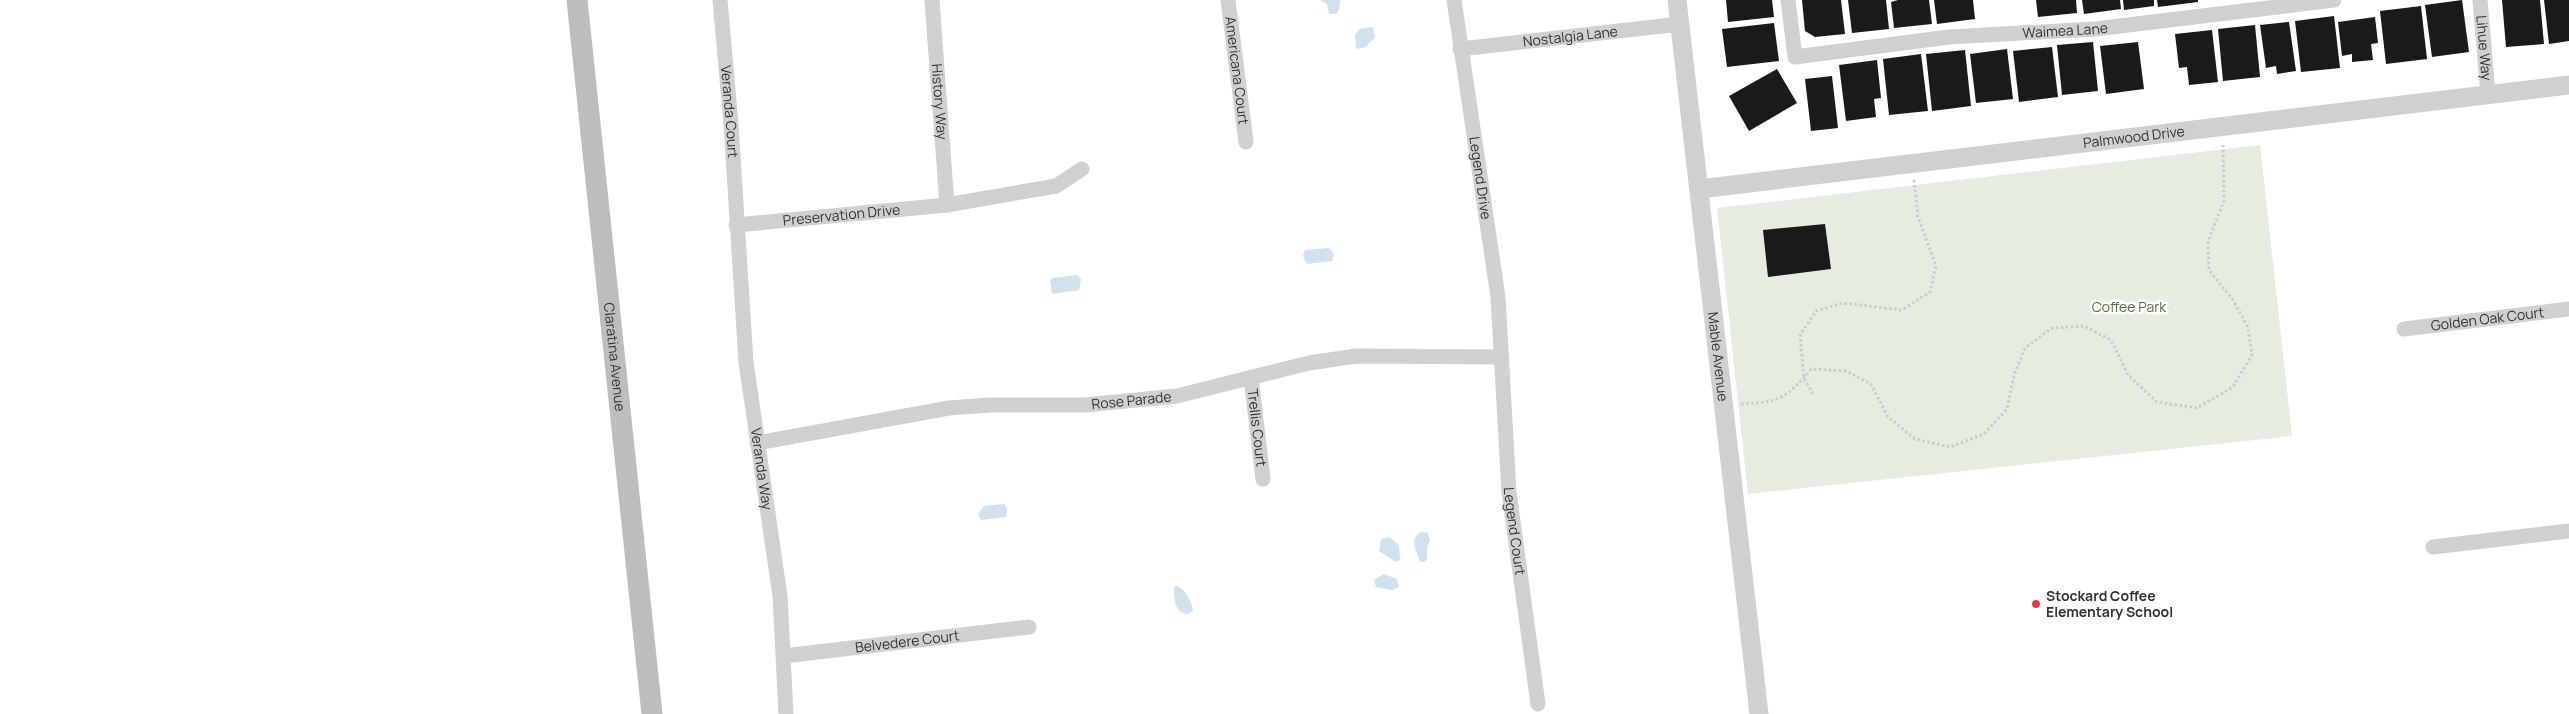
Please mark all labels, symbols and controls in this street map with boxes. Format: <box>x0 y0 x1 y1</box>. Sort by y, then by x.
street label: Lihue Way <box>2472 14 2497 82</box>
street label: Americana Court <box>1221 15 1254 126</box>
street label: Waimea Lane <box>2022 18 2109 42</box>
street label: Nostalgia Lane <box>1522 21 1619 51</box>
street label: History Way <box>928 63 952 141</box>
street label: Veranda Court <box>717 64 743 159</box>
street label: Palmwood Drive <box>2082 121 2186 152</box>
street label: Legend Drive <box>1465 135 1496 221</box>
street label: Preservation Drive <box>782 199 901 230</box>
park label: Coffee Park <box>2092 297 2167 316</box>
street label: Claratina Avenue <box>600 302 630 412</box>
street label: Golden Oak Court <box>2430 302 2545 335</box>
street label: Mable Avenue <box>1704 311 1733 402</box>
street label: Rose Parade <box>1091 387 1172 413</box>
street label: Trellis Court <box>1243 388 1271 468</box>
street label: Veranda Way <box>747 427 777 512</box>
street label: Legend Court <box>1500 487 1530 576</box>
place label: Stockard Coffee Elementary School <box>2046 586 2173 621</box>
marker: Stockard Coffee Elementary School <box>2030 598 2042 610</box>
street label: Belvedere Court <box>854 625 961 657</box>

